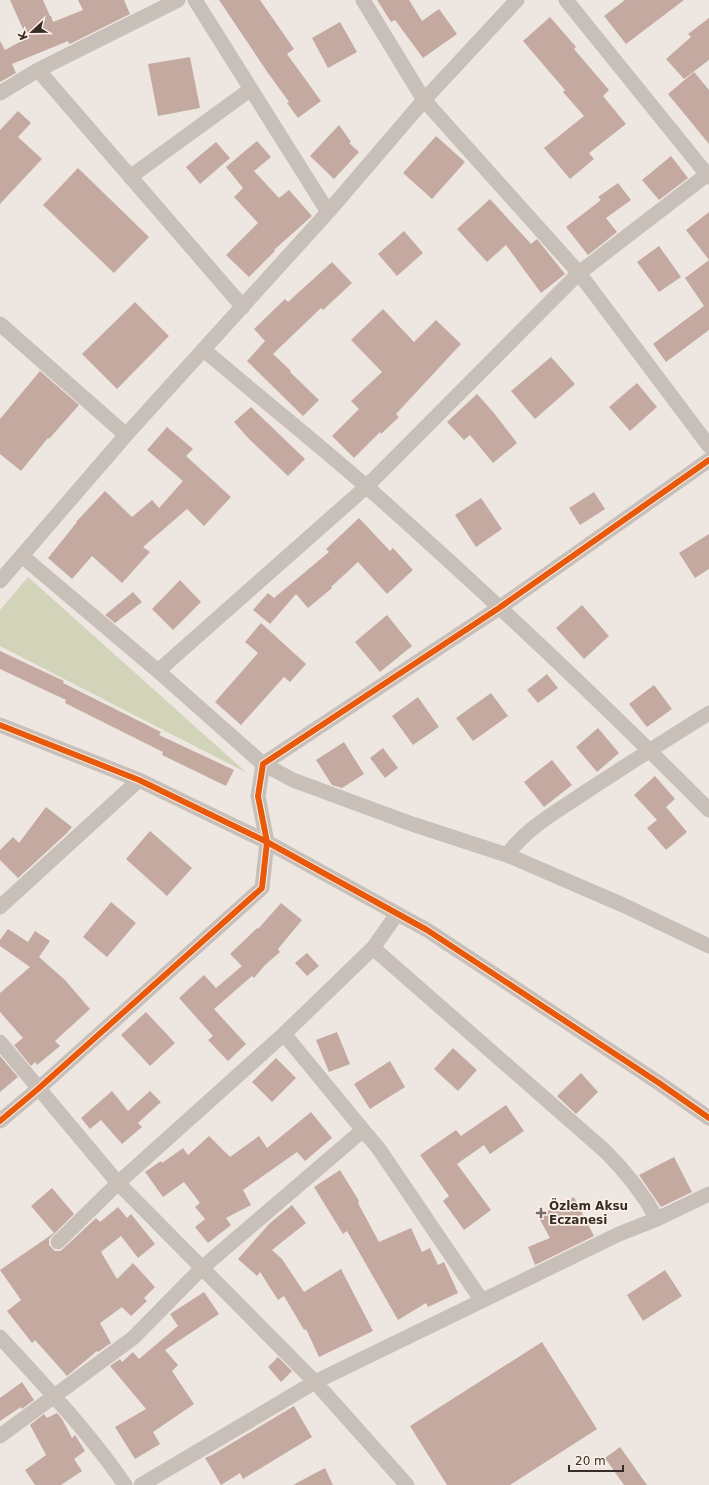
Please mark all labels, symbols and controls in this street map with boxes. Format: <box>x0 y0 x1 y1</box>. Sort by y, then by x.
north arrow <box>12 12 52 52</box>
text: K <box>15 29 31 42</box>
place label: Özlem Aksu Eczanesi <box>549 1198 628 1227</box>
marker: Özlem Aksu Eczanesi <box>536 1208 546 1218</box>
scale bar <box>569 1447 623 1473</box>
text: 20 m <box>575 1454 606 1468</box>

